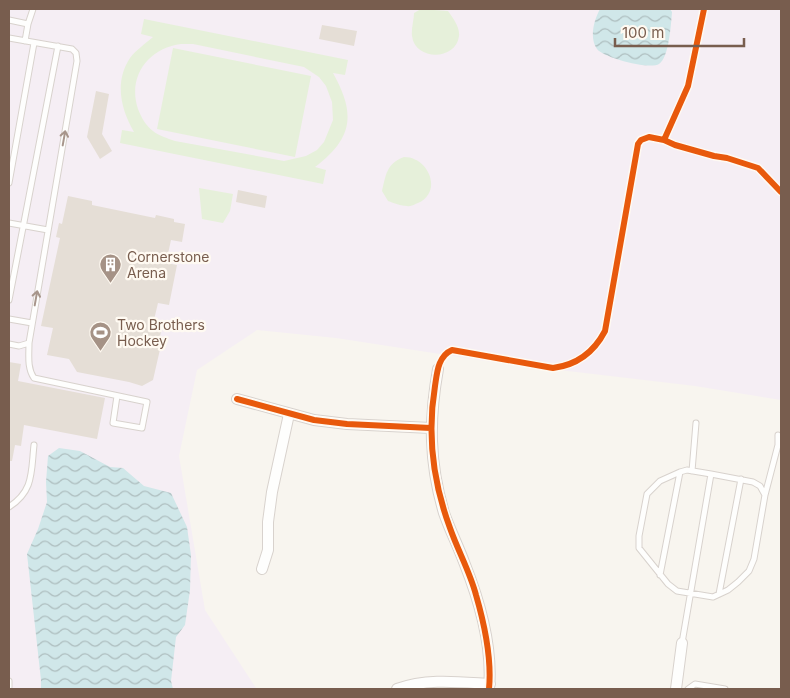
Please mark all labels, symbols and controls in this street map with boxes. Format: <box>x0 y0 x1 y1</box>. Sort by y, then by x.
scale bar <box>615 15 744 47</box>
text: 100 m <box>622 23 664 42</box>
one-way arrow <box>59 130 69 146</box>
place label: Cornerstone Arena <box>127 248 209 281</box>
building icon: Cornerstone Arena <box>99 253 123 284</box>
one-way arrow <box>32 290 42 306</box>
place label: Two Brothers Hockey <box>117 316 205 349</box>
sports icon: Two Brothers Hockey <box>89 321 113 352</box>

